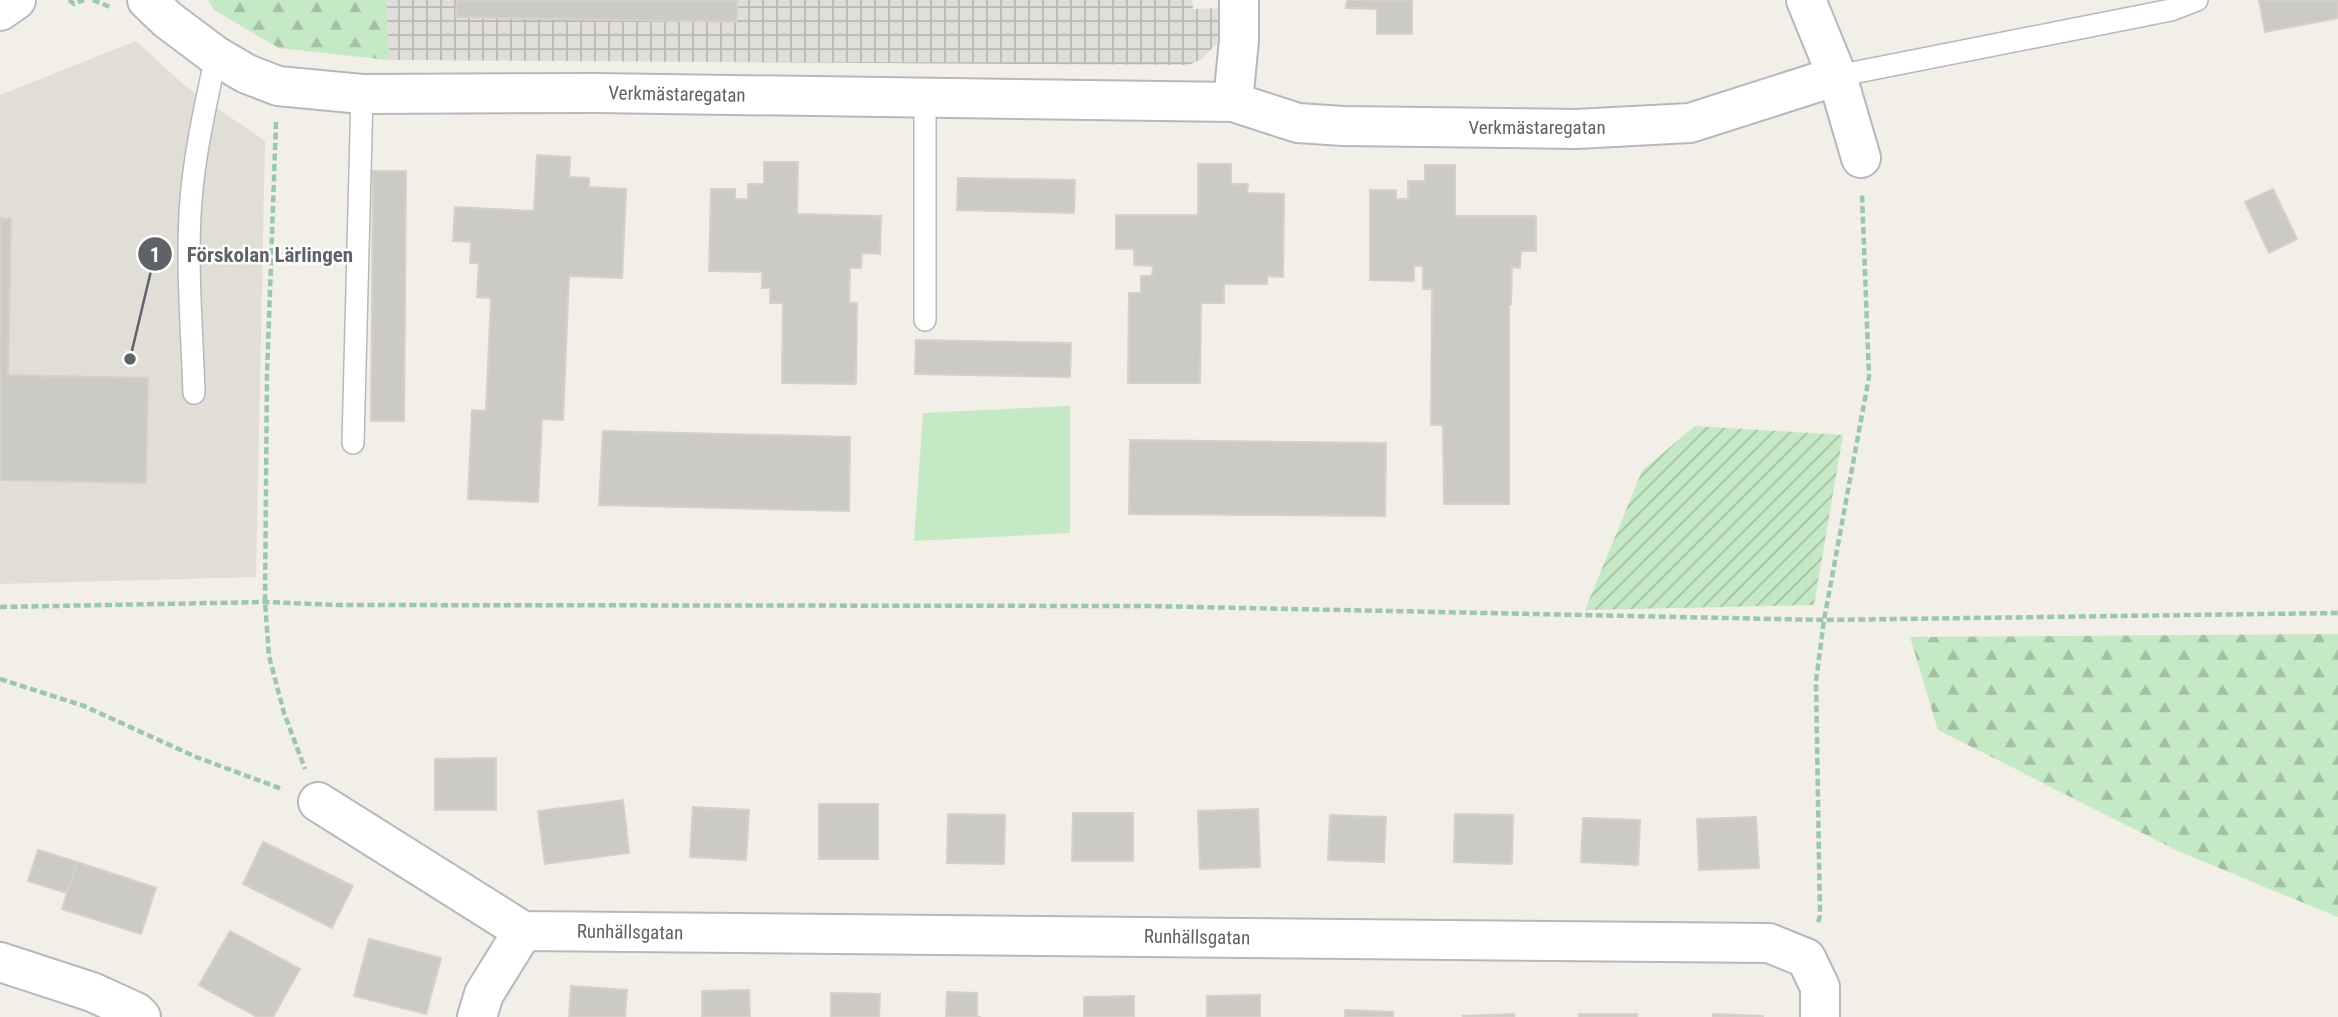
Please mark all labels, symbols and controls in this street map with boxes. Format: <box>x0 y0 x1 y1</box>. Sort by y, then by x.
street label: Verkmästaregatan <box>608 81 746 107</box>
street label: Verkmästaregatan <box>1468 116 1606 139</box>
callout: Förskolan Lärlingen <box>138 233 367 275</box>
text: 1 <box>150 243 160 267</box>
text: Förskolan Lärlingen <box>187 243 353 267</box>
street label: Runhällsgatan <box>577 920 683 944</box>
street label: Runhällsgatan <box>1144 925 1250 949</box>

